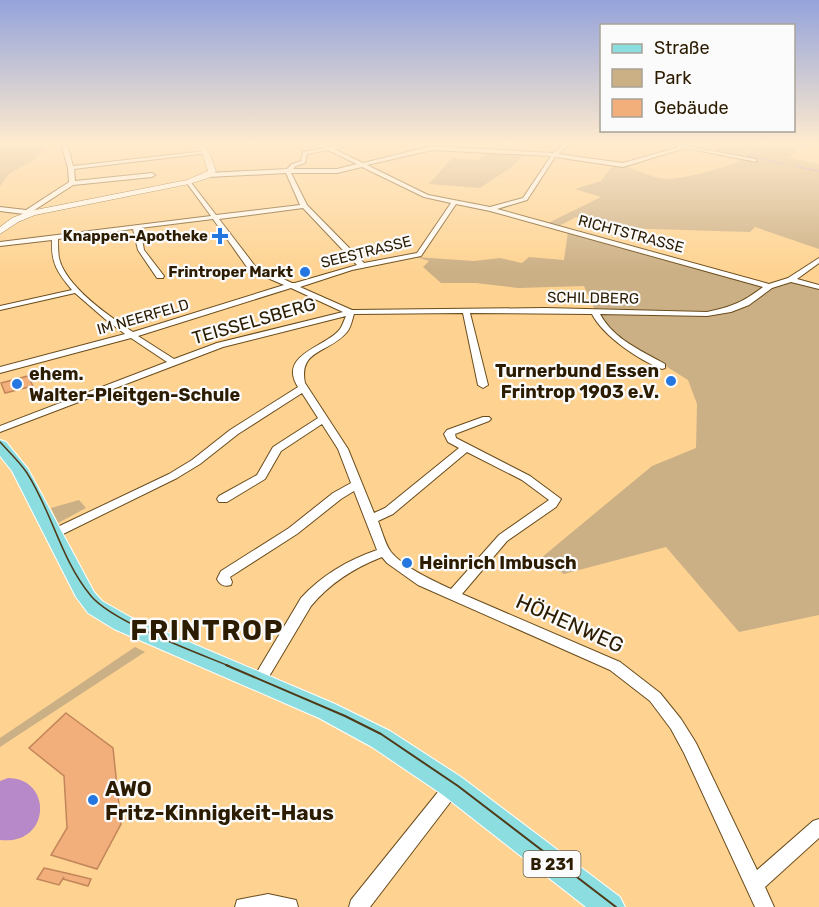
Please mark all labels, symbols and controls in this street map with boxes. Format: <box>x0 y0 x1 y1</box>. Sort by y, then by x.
legend <box>600 24 795 132</box>
text: Straße <box>654 37 710 59</box>
text: Park <box>654 67 692 89</box>
text: Gebäude <box>654 97 729 119</box>
street label: RICHTSTRASSE <box>576 211 686 257</box>
place label: Knappen-Apotheke <box>63 227 208 245</box>
marker: Knappen-Apotheke <box>213 229 227 243</box>
street label: SEESTRASSE <box>319 232 413 272</box>
place label: Frintroper Markt <box>168 263 293 281</box>
marker: Frintroper Markt <box>298 265 312 279</box>
street label: SCHILDBERG <box>547 288 639 308</box>
street label: TEISSELSBERG <box>190 293 318 349</box>
street label: IM NEERFELD <box>95 295 191 339</box>
place label: Turnerbund Essen Frintrop 1903 e.V. <box>495 360 659 403</box>
place label: ehem. Walter-Pleitgen-Schule <box>29 363 240 406</box>
marker: Turnerbund Essen Frintrop 1903 e.V. <box>664 374 678 388</box>
marker: ehem. Walter-Pleitgen-Schule <box>10 377 24 391</box>
place label: Heinrich Imbusch <box>419 552 577 574</box>
marker: Heinrich Imbusch <box>400 556 414 570</box>
street label: HÖHENWEG <box>512 588 628 658</box>
district label: FRINTROP <box>130 614 284 647</box>
place label: AWO Fritz-Kinnigkeit-Haus <box>105 776 334 825</box>
marker: AWO Fritz-Kinnigkeit-Haus <box>86 793 100 807</box>
road number: B 231 <box>524 851 580 877</box>

